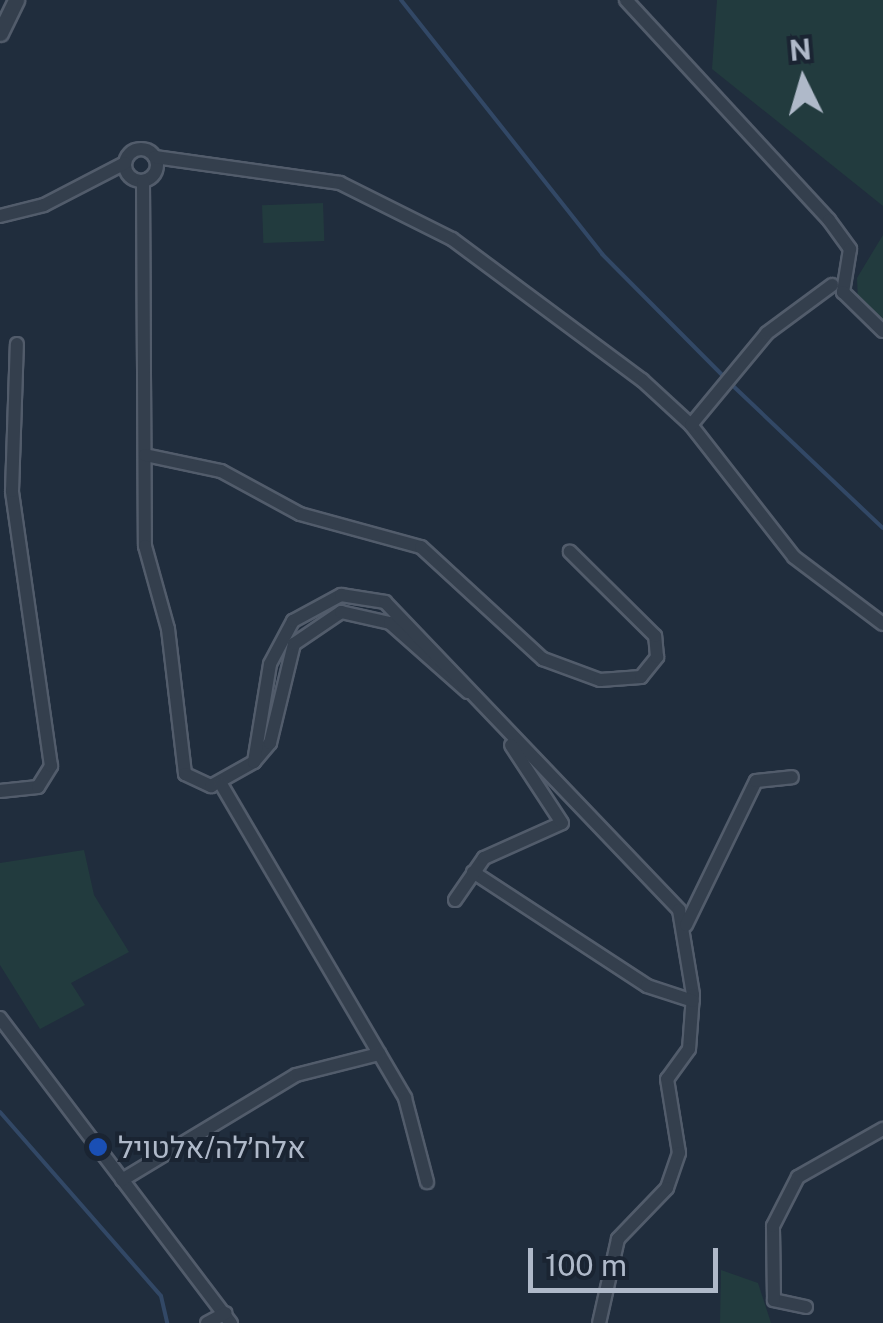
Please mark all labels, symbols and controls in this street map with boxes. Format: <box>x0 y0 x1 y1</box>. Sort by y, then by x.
north arrow <box>753 30 853 130</box>
text: N <box>788 32 813 67</box>
place label: אלח׳לה/אלטויל <box>118 1129 306 1165</box>
marker: אלח׳לה/אלטויל <box>87 1136 109 1158</box>
scale bar <box>533 1228 723 1290</box>
text: 100 m <box>545 1247 627 1283</box>

